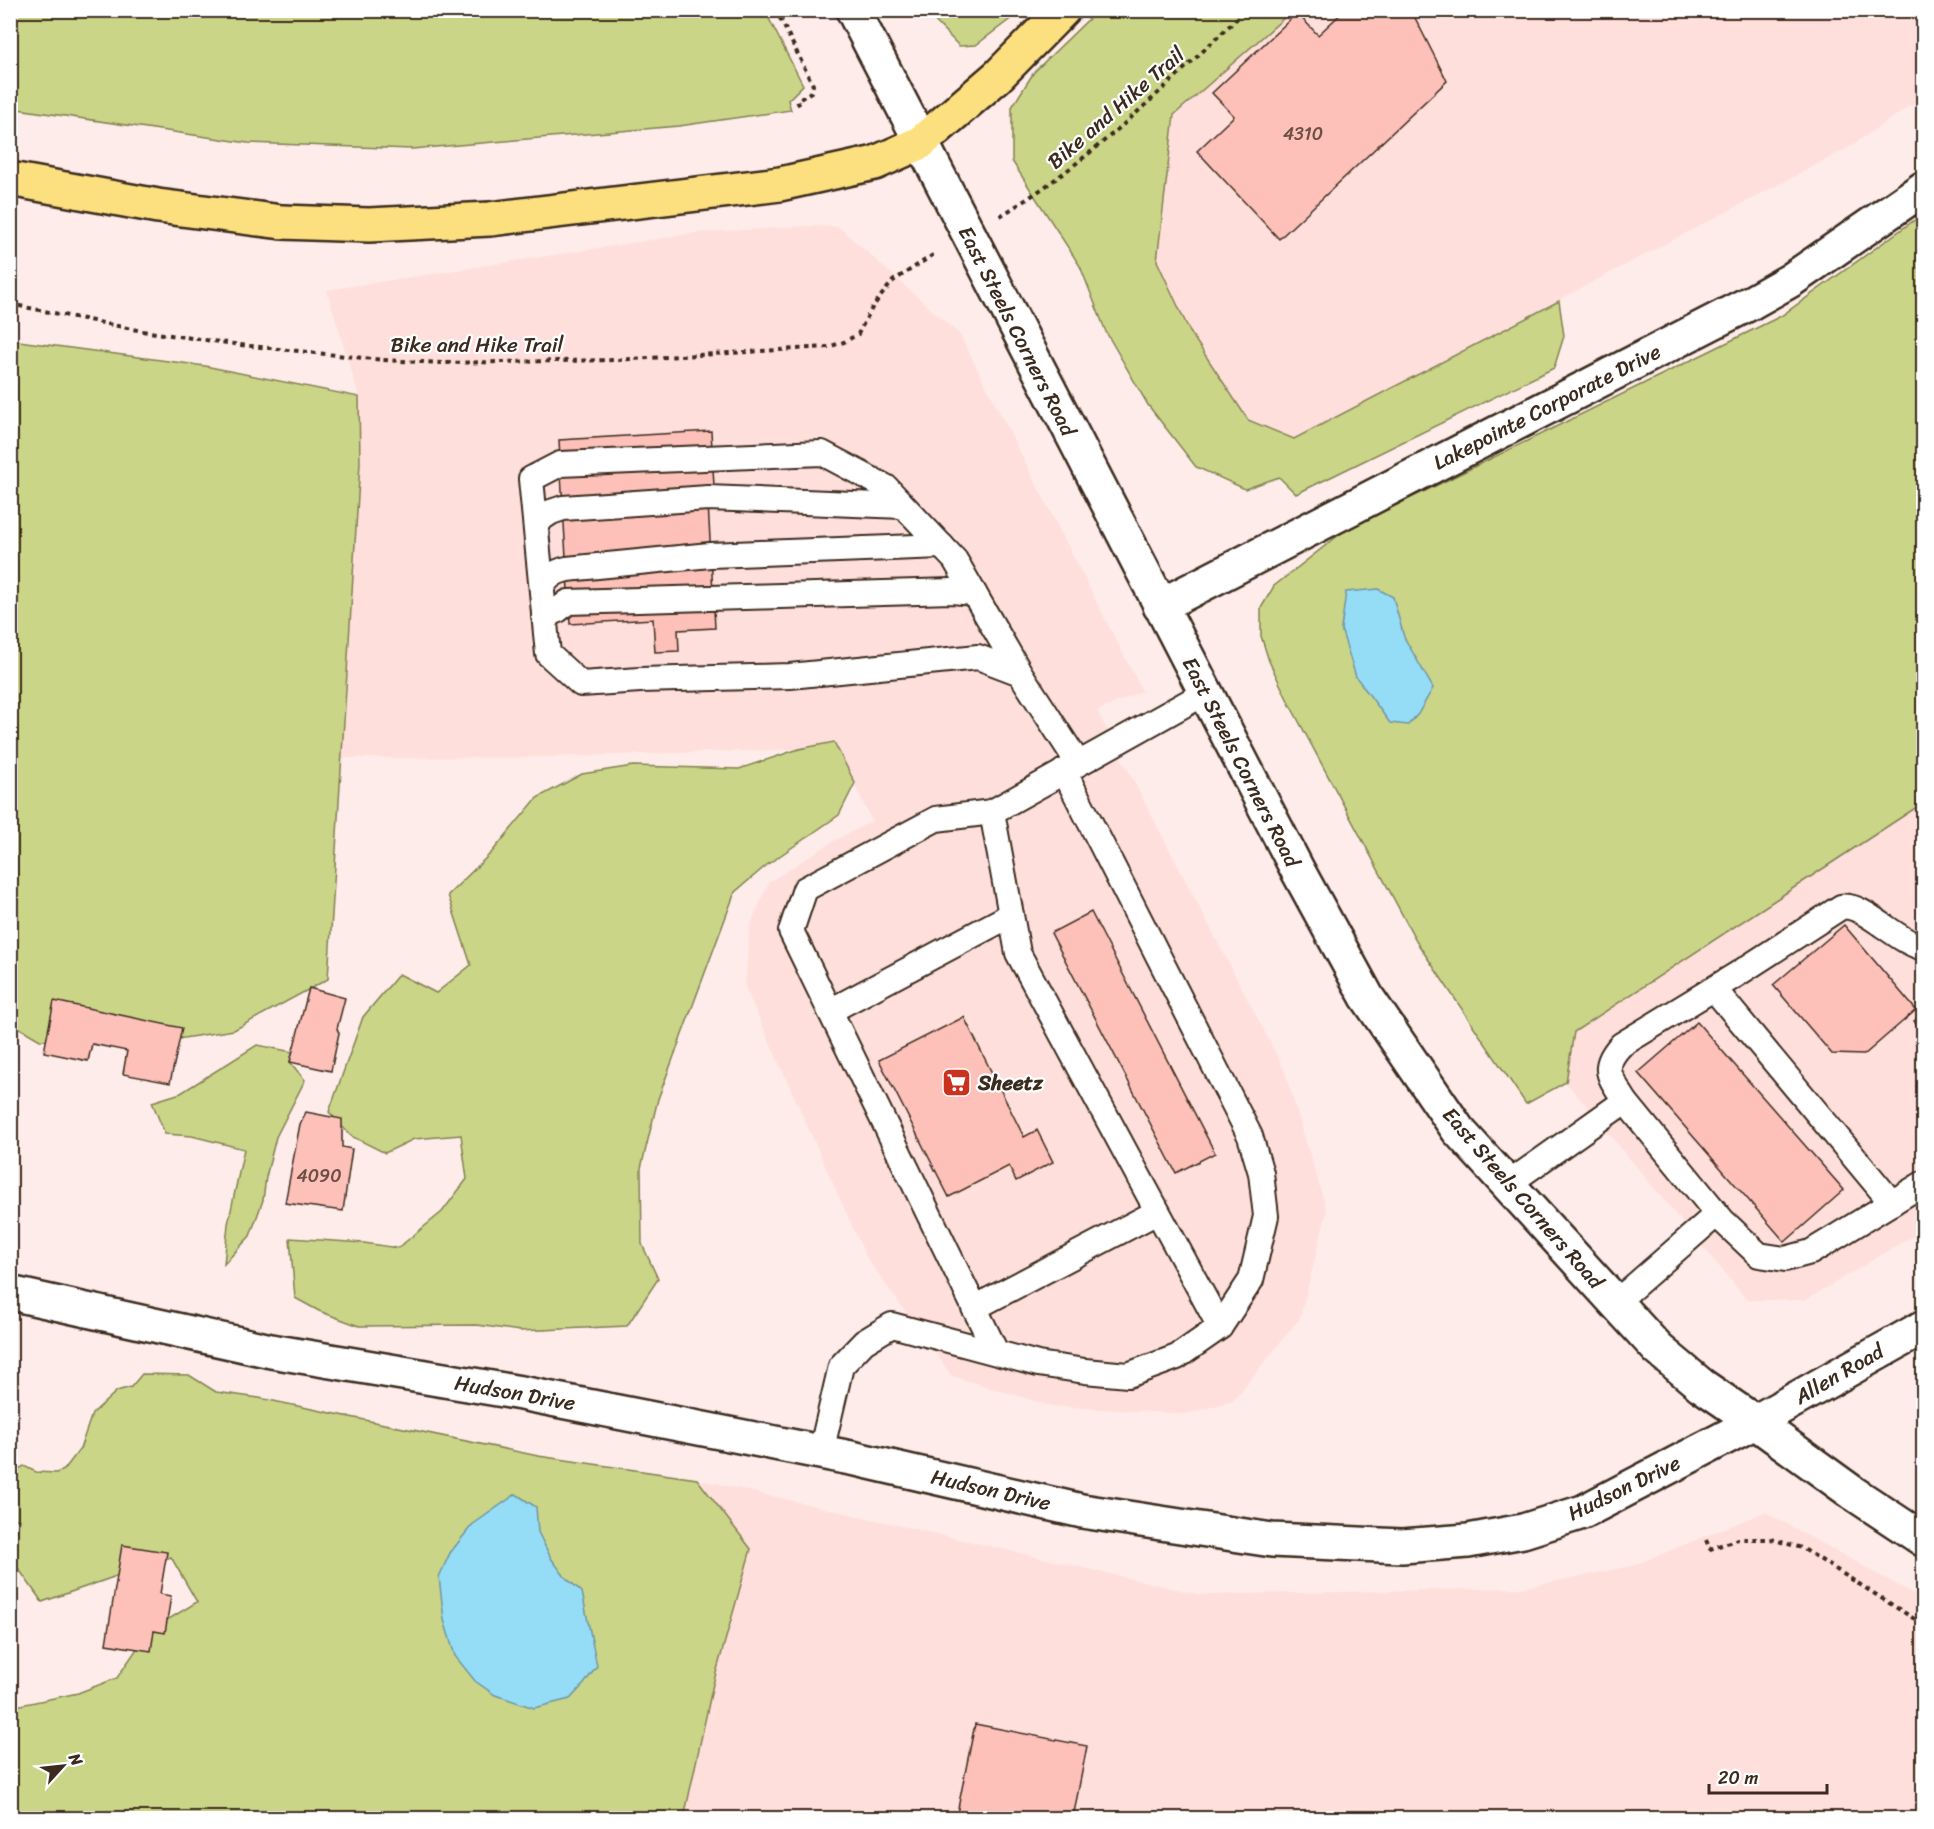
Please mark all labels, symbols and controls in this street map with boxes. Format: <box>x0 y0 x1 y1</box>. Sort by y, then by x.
street label: Bike and Hike Trail <box>1038 36 1195 179</box>
house number: 4310 <box>1283 118 1323 150</box>
street label: East Steels Corners Road <box>947 219 1087 445</box>
street label: Bike and Hike Trail <box>390 326 565 364</box>
street label: Lakepointe Corporate Drive <box>1426 333 1668 481</box>
street label: East Steels Corners Road <box>1171 650 1311 876</box>
place label: Sheetz <box>977 1064 1044 1102</box>
supermarket icon: Sheetz <box>941 1067 973 1099</box>
street label: East Steels Corners Road <box>1433 1098 1615 1300</box>
house number: 4090 <box>296 1160 342 1192</box>
street label: Allen Road <box>1786 1332 1893 1416</box>
street label: Hudson Drive <box>452 1364 579 1422</box>
street label: Hudson Drive <box>1561 1444 1687 1532</box>
street label: Hudson Drive <box>927 1458 1055 1522</box>
north arrow <box>33 1736 93 1796</box>
text: N <box>60 1747 92 1772</box>
scale bar <box>1709 1757 1828 1795</box>
text: 20 m <box>1718 1762 1758 1794</box>

